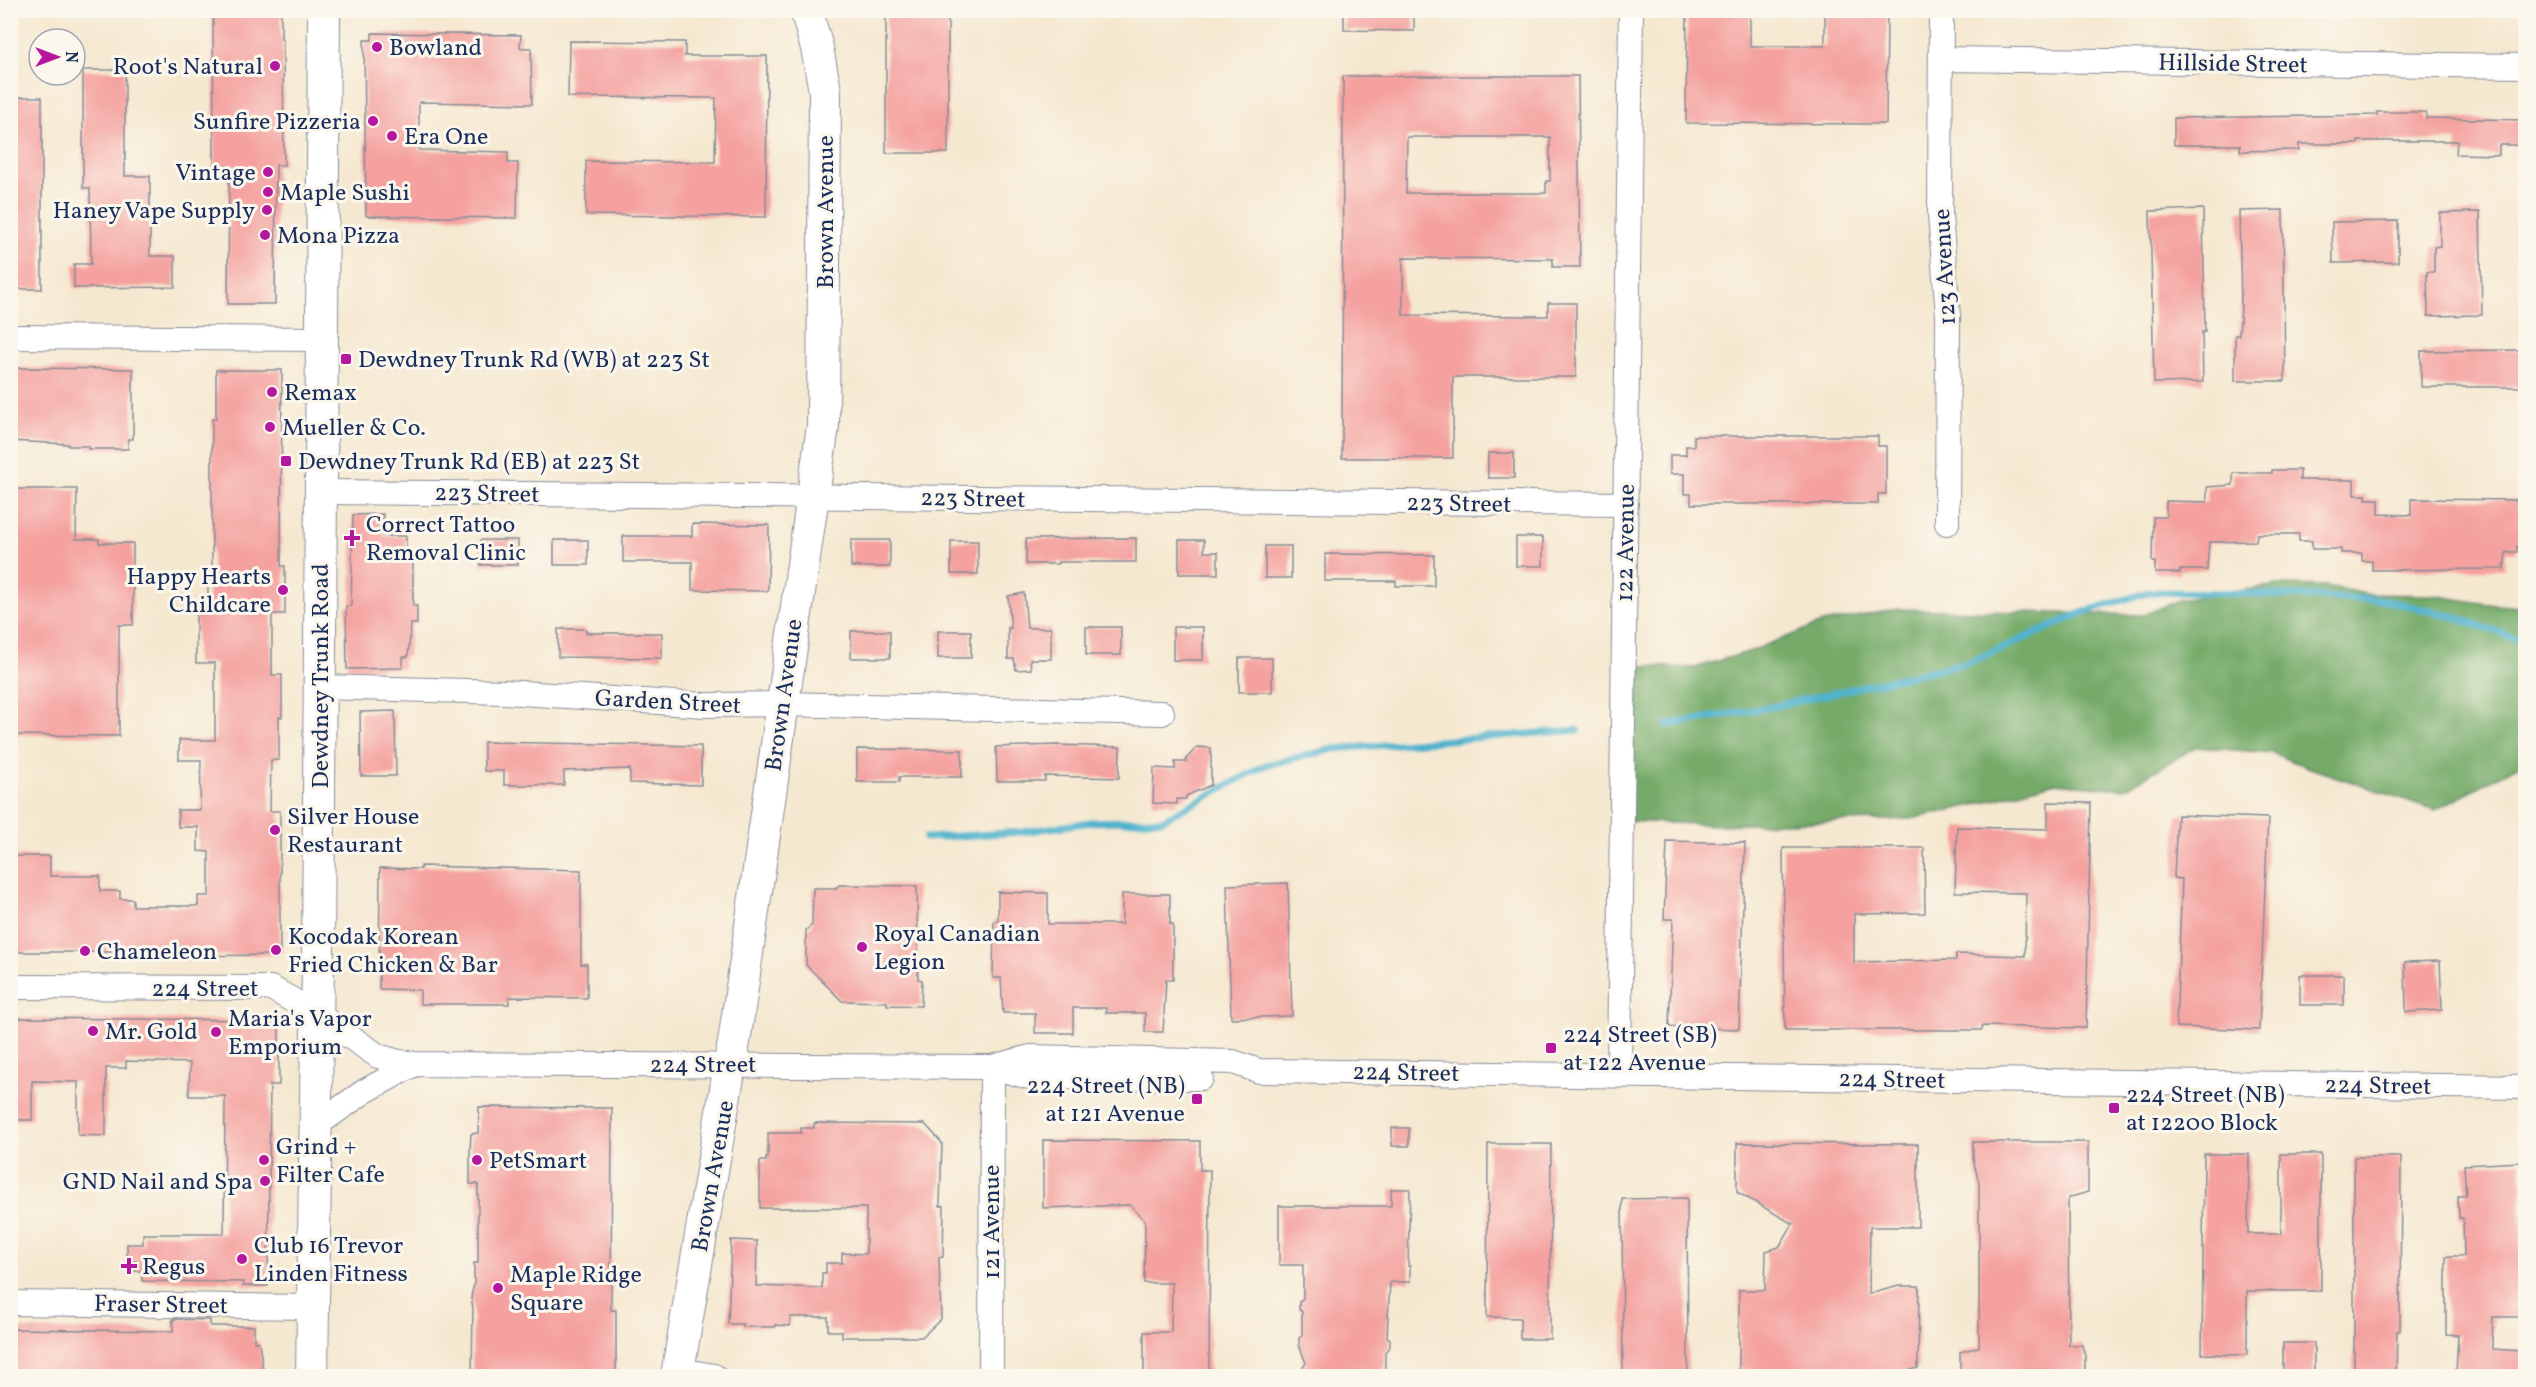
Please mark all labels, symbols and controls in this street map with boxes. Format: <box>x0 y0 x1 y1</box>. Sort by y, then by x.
north arrow <box>27 27 87 87</box>
place label: Bowland <box>389 32 482 66</box>
marker: Bowland <box>370 40 384 54</box>
street label: Hillside Street <box>2158 47 2308 83</box>
text: N <box>59 51 81 63</box>
place label: Root's Natural <box>113 51 263 85</box>
marker: Root's Natural <box>268 59 282 73</box>
place label: Sunfire Pizzeria <box>193 106 361 140</box>
marker: Sunfire Pizzeria <box>366 114 380 128</box>
place label: Era One <box>404 121 488 155</box>
marker: Era One <box>385 129 399 143</box>
street label: Brown Avenue <box>810 135 844 289</box>
place label: Vintage <box>175 157 256 191</box>
marker: Vintage <box>261 165 275 179</box>
place label: Maple Sushi <box>280 177 410 211</box>
marker: Maple Sushi <box>261 185 275 199</box>
place label: Haney Vape Supply <box>53 195 255 229</box>
marker: Haney Vape Supply <box>260 203 274 217</box>
street label: 123 Avenue <box>1926 208 1966 326</box>
place label: Mona Pizza <box>277 220 400 254</box>
marker: Mona Pizza <box>258 228 272 242</box>
place label: Dewdney Trunk Rd (WB) at 223 St <box>358 344 710 378</box>
marker: Dewdney Trunk Rd (WB) at 223 St <box>339 352 353 366</box>
place label: Remax <box>284 377 357 411</box>
marker: Remax <box>265 385 279 399</box>
place label: Mueller & Co. <box>282 412 426 446</box>
marker: Mueller & Co. <box>263 420 277 434</box>
place label: Dewdney Trunk Rd (EB) at 223 St <box>298 446 640 480</box>
marker: Dewdney Trunk Rd (EB) at 223 St <box>279 454 293 468</box>
street label: 223 Street <box>434 477 540 513</box>
street label: 223 Street <box>920 482 1026 518</box>
street label: 122 Avenue <box>1609 484 1645 603</box>
street label: 223 Street <box>1406 487 1512 523</box>
place label: Correct Tattoo Removal Clinic <box>366 509 526 571</box>
marker: Correct Tattoo Removal Clinic <box>343 529 361 547</box>
place label: Happy Hearts Childcare <box>126 561 271 623</box>
street label: Dewdney Trunk Road <box>305 563 339 789</box>
marker: Happy Hearts Childcare <box>276 583 290 597</box>
street label: Brown Avenue <box>757 617 813 774</box>
street label: Garden Street <box>594 682 742 724</box>
place label: Silver House Restaurant <box>287 801 419 863</box>
marker: Silver House Restaurant <box>268 823 282 837</box>
place label: Royal Canadian Legion <box>874 918 1040 980</box>
place label: Kocodak Korean Fried Chicken & Bar <box>288 921 498 983</box>
place label: Chameleon <box>97 936 217 970</box>
marker: Royal Canadian Legion <box>855 940 869 954</box>
marker: Kocodak Korean Fried Chicken & Bar <box>269 943 283 957</box>
marker: Chameleon <box>78 944 92 958</box>
street label: 224 Street <box>151 973 259 1007</box>
place label: Maria's Vapor Emporium <box>228 1003 372 1065</box>
place label: Mr. Gold <box>105 1016 198 1050</box>
place label: 224 Street (SB) at 122 Avenue <box>1563 1019 1717 1081</box>
marker: Mr. Gold <box>86 1024 100 1038</box>
marker: Maria's Vapor Emporium <box>209 1025 223 1039</box>
marker: 224 Street (SB) at 122 Avenue <box>1544 1041 1558 1055</box>
street label: 224 Street <box>649 1049 757 1083</box>
street label: 224 Street <box>1352 1056 1460 1092</box>
street label: 224 Street <box>1838 1063 1946 1099</box>
street label: 224 Street <box>2324 1069 2432 1105</box>
place label: 224 Street (NB) at 121 Avenue <box>1026 1070 1185 1132</box>
place label: 224 Street (NB) at 12200 Block <box>2126 1079 2285 1141</box>
marker: 224 Street (NB) at 121 Avenue <box>1190 1092 1204 1106</box>
street label: Brown Avenue <box>684 1098 744 1255</box>
marker: 224 Street (NB) at 12200 Block <box>2107 1101 2121 1115</box>
place label: Grind + Filter Cafe <box>276 1131 385 1193</box>
place label: PetSmart <box>489 1145 587 1179</box>
marker: Grind + Filter Cafe <box>257 1153 271 1167</box>
marker: PetSmart <box>470 1153 484 1167</box>
street label: 121 Avenue <box>976 1165 1010 1279</box>
place label: GND Nail and Spa <box>63 1166 253 1200</box>
marker: GND Nail and Spa <box>258 1174 272 1188</box>
place label: Club 16 Trevor Linden Fitness <box>254 1230 408 1292</box>
place label: Regus <box>142 1251 205 1285</box>
marker: Club 16 Trevor Linden Fitness <box>235 1252 249 1266</box>
marker: Regus <box>120 1257 138 1275</box>
place label: Maple Ridge Square <box>510 1259 642 1321</box>
marker: Maple Ridge Square <box>491 1281 505 1295</box>
street label: Fraser Street <box>94 1288 228 1324</box>

